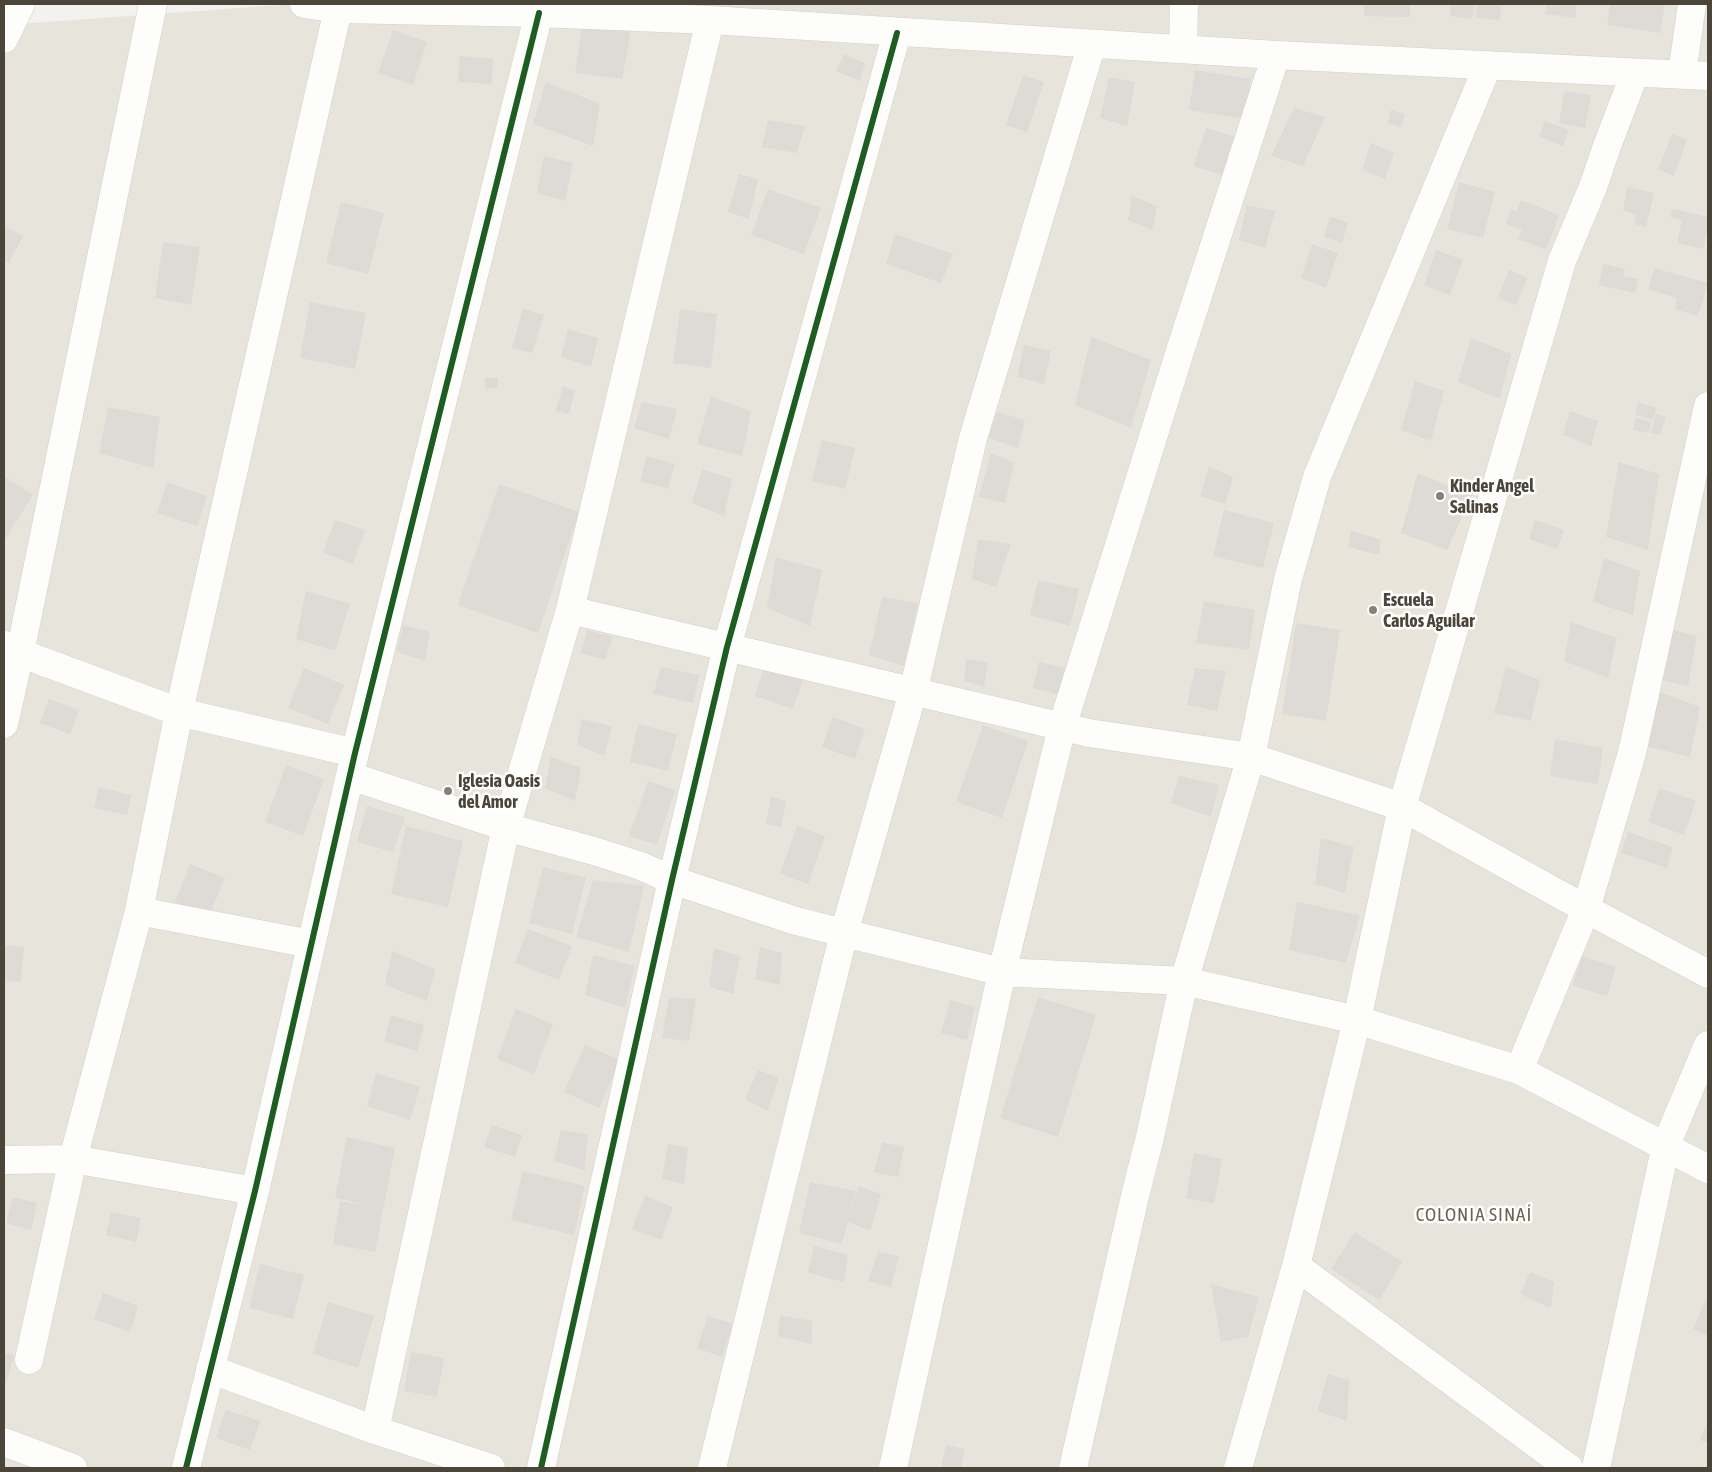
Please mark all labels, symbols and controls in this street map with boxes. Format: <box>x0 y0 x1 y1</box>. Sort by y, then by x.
place label: Kinder Angel Salinas <box>1450 475 1534 518</box>
marker: Kinder Angel Salinas <box>1434 490 1446 502</box>
place label: Escuela Carlos Aguilar <box>1383 589 1474 632</box>
marker: Escuela Carlos Aguilar <box>1367 604 1379 616</box>
place label: Iglesia Oasis del Amor <box>458 770 540 812</box>
marker: Iglesia Oasis del Amor <box>442 785 454 797</box>
district label: COLONIA SINAÍ <box>1414 1204 1534 1226</box>

